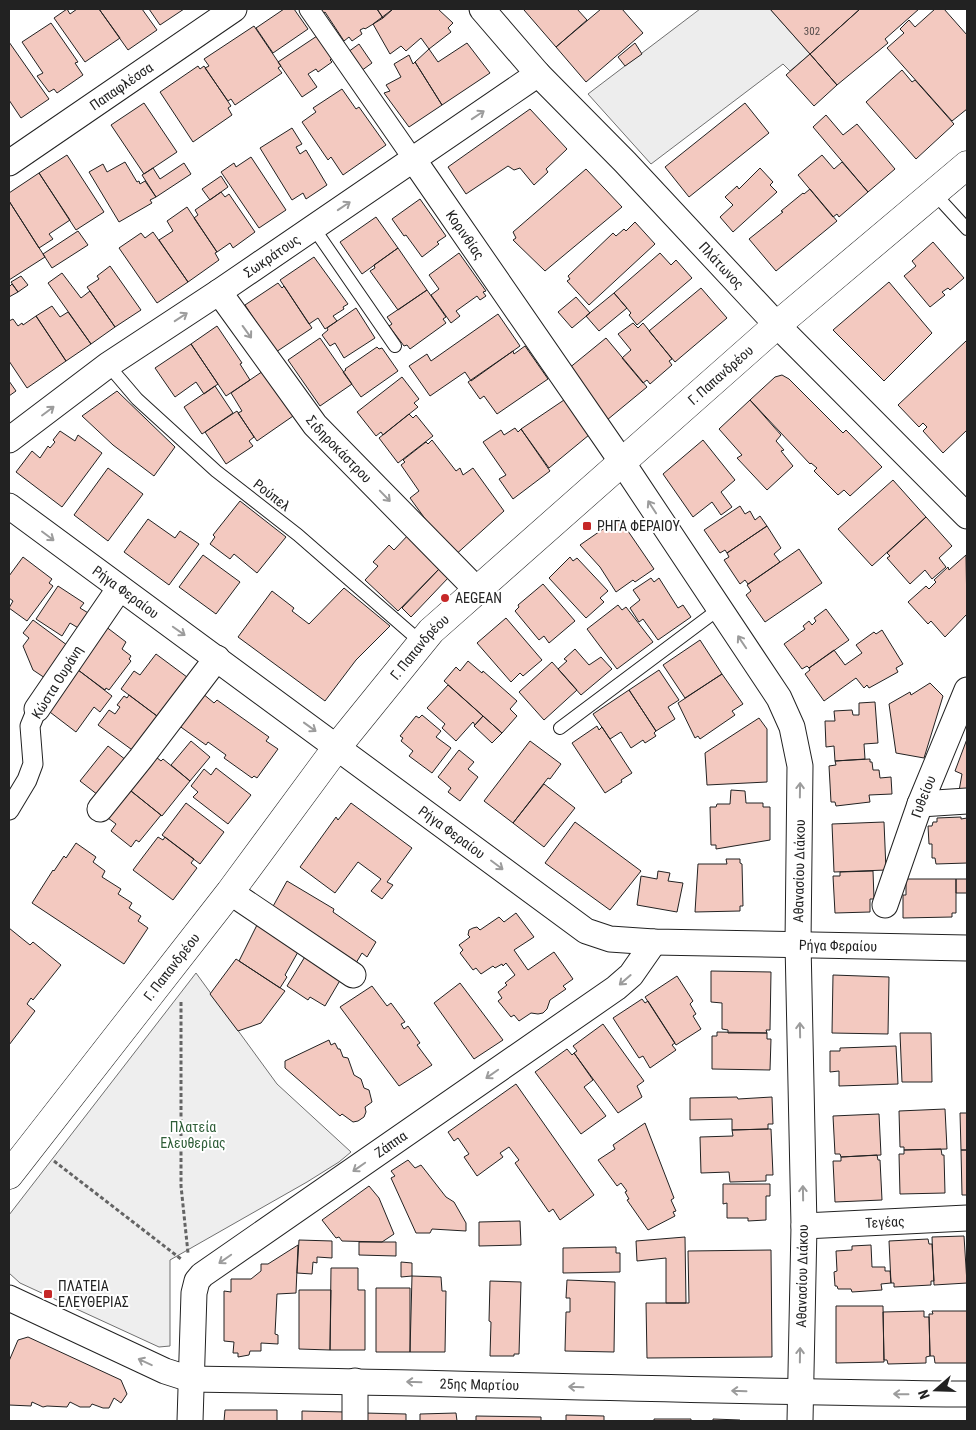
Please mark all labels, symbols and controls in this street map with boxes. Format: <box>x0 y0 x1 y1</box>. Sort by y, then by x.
house number: 302 <box>804 25 820 38</box>
street label: Παπαφλέσσα <box>87 59 156 113</box>
one-way arrow <box>471 109 485 120</box>
one-way arrow <box>336 201 350 211</box>
street label: Κορινθίας <box>443 207 488 262</box>
street label: Σωκράτους <box>241 231 303 281</box>
street label: Πλάτωνος <box>696 239 747 292</box>
one-way arrow <box>173 312 187 322</box>
one-way arrow <box>242 325 252 339</box>
street label: Γ. Παπανδρέου <box>685 342 756 408</box>
one-way arrow <box>41 405 54 416</box>
street label: Σιδηροκάστρου <box>303 412 375 486</box>
street label: Ρούπελ <box>250 476 294 514</box>
one-way arrow <box>379 490 391 502</box>
one-way arrow <box>647 500 657 514</box>
place label: ΡΗΓΑ ΦΕΡΑΙΟΥ <box>597 518 680 534</box>
marker: ΡΗΓΑ ΦΕΡΑΙΟΥ <box>581 520 593 532</box>
one-way arrow <box>41 530 54 541</box>
street label: Ρήγα Φεραίου <box>89 562 162 622</box>
place label: AEGEAN <box>455 590 502 606</box>
marker: AEGEAN <box>439 592 451 604</box>
street label: Γ. Παπανδρέου <box>387 611 452 683</box>
one-way arrow <box>172 626 186 636</box>
one-way arrow <box>737 635 747 649</box>
street label: Κώστα Ουράνη <box>28 643 86 721</box>
one-way arrow <box>303 722 317 732</box>
street label: Γυθείου <box>908 773 939 820</box>
one-way arrow <box>795 782 805 798</box>
street label: Ρήγα Φεραίου <box>416 803 488 862</box>
street label: Αθανασίου Διάκου <box>790 819 808 923</box>
one-way arrow <box>490 860 503 871</box>
street label: Γ. Παπανδρέου <box>140 930 203 1004</box>
street label: Ρήγα Φεραίου <box>799 937 877 954</box>
one-way arrow <box>619 975 632 986</box>
one-way arrow <box>795 1022 805 1038</box>
one-way arrow <box>486 1069 500 1079</box>
park label: Πλατεία Ελευθερίας <box>160 1119 226 1151</box>
street label: Ζάππα <box>372 1127 410 1161</box>
one-way arrow <box>352 1162 366 1172</box>
one-way arrow <box>798 1185 808 1201</box>
street label: Τεγέας <box>865 1213 905 1231</box>
street label: Αθανασίου Διάκου <box>793 1224 811 1328</box>
one-way arrow <box>218 1254 232 1264</box>
place label: ΠΛΑΤΕΙΑ ΕΛΕΥΘΕΡΙΑΣ <box>58 1278 129 1310</box>
marker: ΠΛΑΤΕΙΑ ΕΛΕΥΘΕΡΙΑΣ <box>42 1288 54 1300</box>
one-way arrow <box>796 1347 805 1363</box>
one-way arrow <box>138 1357 153 1366</box>
north arrow <box>911 1365 961 1415</box>
street label: 25ης Μαρτίου <box>440 1376 520 1393</box>
one-way arrow <box>406 1378 422 1387</box>
one-way arrow <box>568 1382 584 1392</box>
one-way arrow <box>731 1387 747 1396</box>
text: N <box>915 1388 933 1401</box>
one-way arrow <box>893 1389 910 1399</box>

